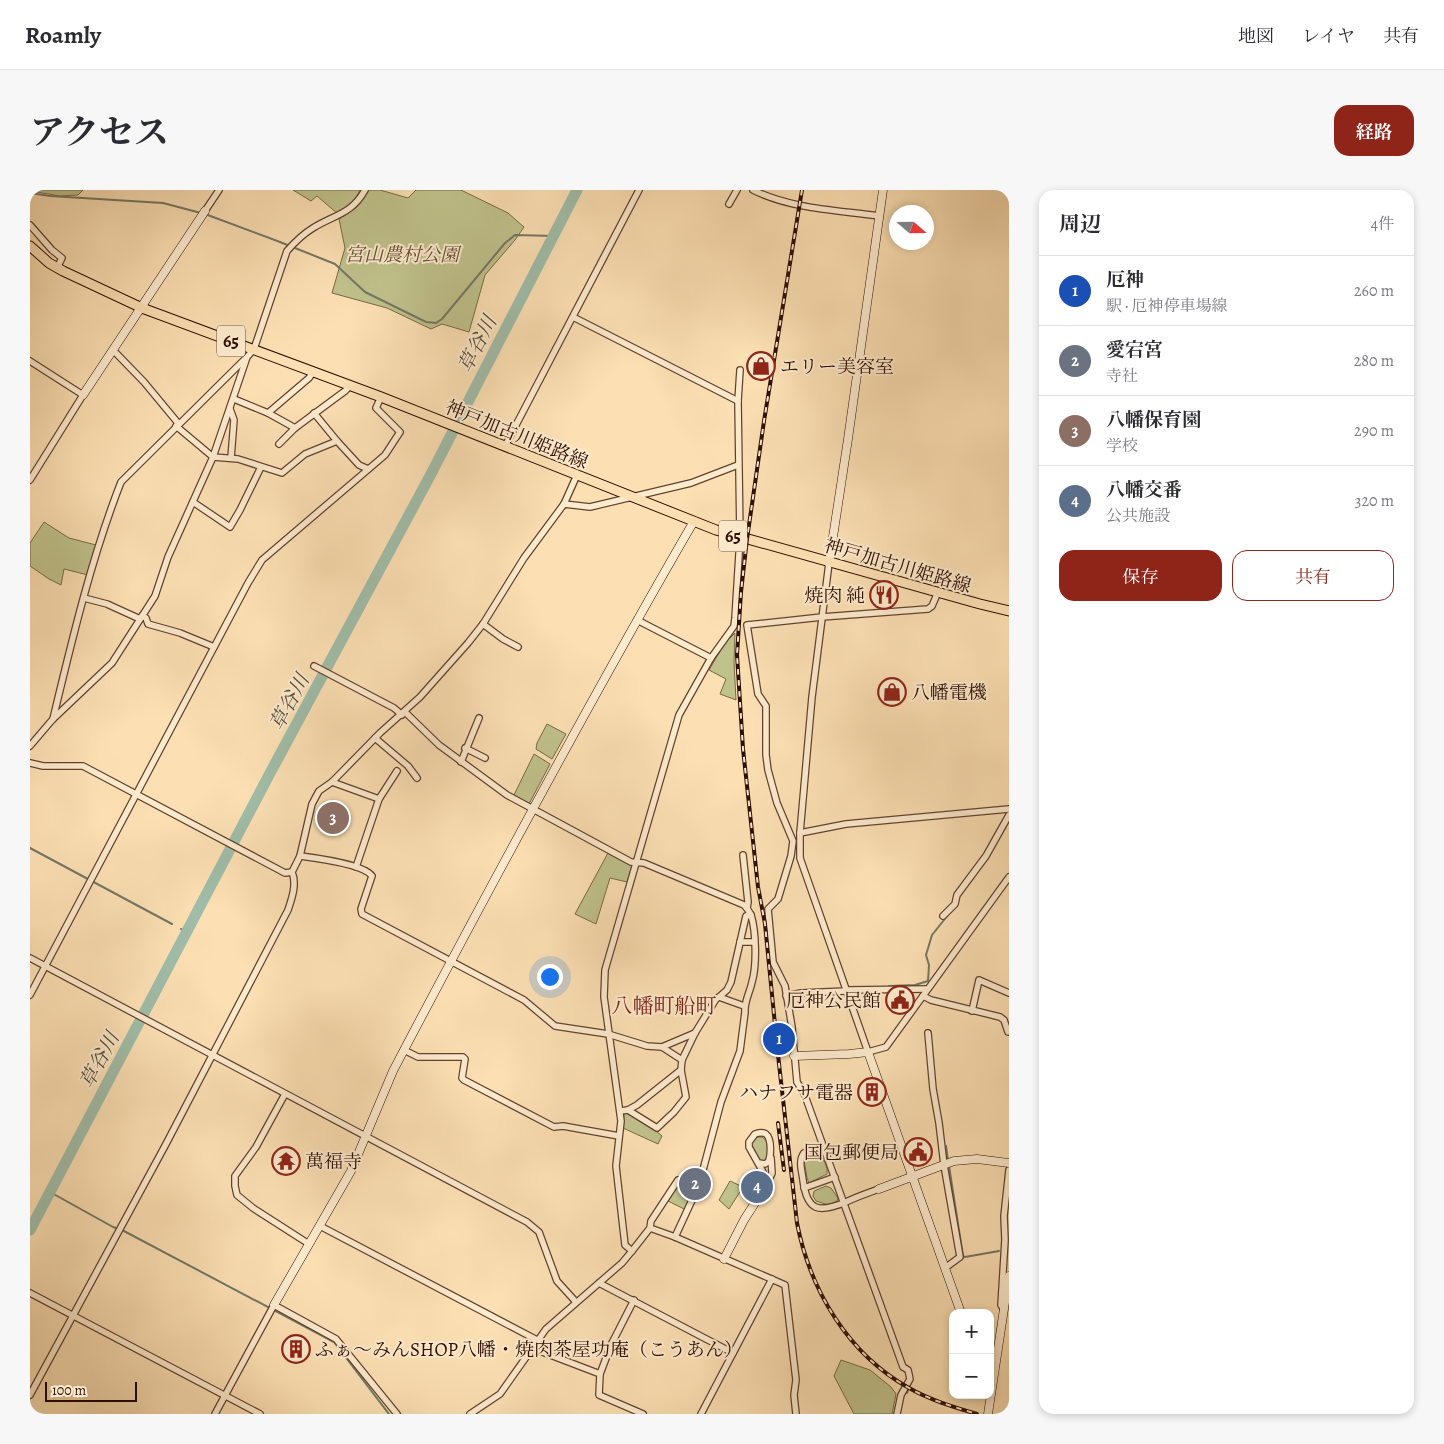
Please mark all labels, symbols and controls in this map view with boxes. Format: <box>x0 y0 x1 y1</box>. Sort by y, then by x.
text: Roamly <box>25 19 101 51</box>
text: 地図 <box>1238 24 1274 48</box>
text: レイヤ <box>1302 24 1355 48</box>
text: 共有 <box>1383 24 1419 48</box>
button: 経路 <box>1334 105 1414 156</box>
text: アクセス <box>30 108 169 156</box>
north arrow <box>889 205 934 250</box>
text: 周辺 <box>1059 210 1101 238</box>
text: 4件 <box>1371 213 1394 235</box>
park label: 宮山農村公園 <box>345 242 462 268</box>
text: 厄神 <box>1106 267 1144 293</box>
text: 1 <box>1072 280 1078 302</box>
text: 260 m <box>1354 280 1394 302</box>
text: 駅 · 厄神停車場線 <box>1106 295 1228 317</box>
water label: 草谷川 <box>452 310 504 377</box>
road number: 65 <box>217 326 245 356</box>
text: 愛宕宮 <box>1106 337 1163 363</box>
text: 2 <box>1071 350 1079 372</box>
text: 280 m <box>1354 350 1394 372</box>
shop icon: エリー美容室 <box>746 351 776 381</box>
place label: エリー美容室 <box>780 354 894 380</box>
text: 寺社 <box>1106 365 1138 387</box>
street label: 神戸加古川姫路線 <box>441 394 592 475</box>
text: 八幡保育園 <box>1106 407 1201 433</box>
text: 3 <box>1072 420 1078 442</box>
text: 290 m <box>1354 420 1394 442</box>
text: 学校 <box>1106 435 1138 457</box>
text: 八幡交番 <box>1106 477 1182 503</box>
text: 4 <box>1071 490 1079 512</box>
text: 320 m <box>1355 490 1394 512</box>
text: 公共施設 <box>1106 505 1170 527</box>
road number: 65 <box>719 521 747 552</box>
street label: 神戸加古川姫路線 <box>821 533 974 599</box>
button: 保存 <box>1059 550 1222 601</box>
button: 共有 <box>1232 550 1394 601</box>
restaurant icon: 焼肉 純 <box>869 580 899 610</box>
place label: 焼肉 純 <box>804 583 865 609</box>
water label: 草谷川 <box>263 668 316 735</box>
shop icon: 八幡電機 <box>877 677 907 707</box>
place label: 八幡電機 <box>911 680 987 706</box>
pin: 3 <box>317 799 349 837</box>
your location <box>537 964 563 990</box>
public building icon: 厄神公民館 <box>885 985 915 1015</box>
place label: 厄神公民館 <box>786 988 881 1014</box>
district label: 八幡町船町 <box>612 992 717 1020</box>
pin: 1 <box>763 1020 795 1058</box>
water label: 草谷川 <box>73 1026 126 1093</box>
building icon: ハナフサ電器 <box>857 1077 887 1107</box>
place label: ハナフサ電器 <box>739 1080 853 1106</box>
public building icon: 国包郵便局 <box>903 1137 933 1167</box>
place label: 国包郵便局 <box>804 1140 899 1166</box>
temple icon: 萬福寺 <box>271 1146 301 1176</box>
place label: 萬福寺 <box>305 1149 362 1175</box>
pin: 2 <box>679 1165 711 1203</box>
pin: 4 <box>741 1168 773 1206</box>
map controls <box>949 1309 994 1399</box>
button: + <box>949 1309 994 1354</box>
building icon: ふぁ～みんSHOP八幡・焼肉茶屋功庵（こうあん） <box>281 1334 311 1364</box>
place label: ふぁ～みんSHOP八幡・焼肉茶屋功庵（こうあん） <box>315 1337 743 1363</box>
button: − <box>949 1354 994 1399</box>
scale bar <box>45 1379 138 1402</box>
text: 100 m <box>52 1381 86 1400</box>

